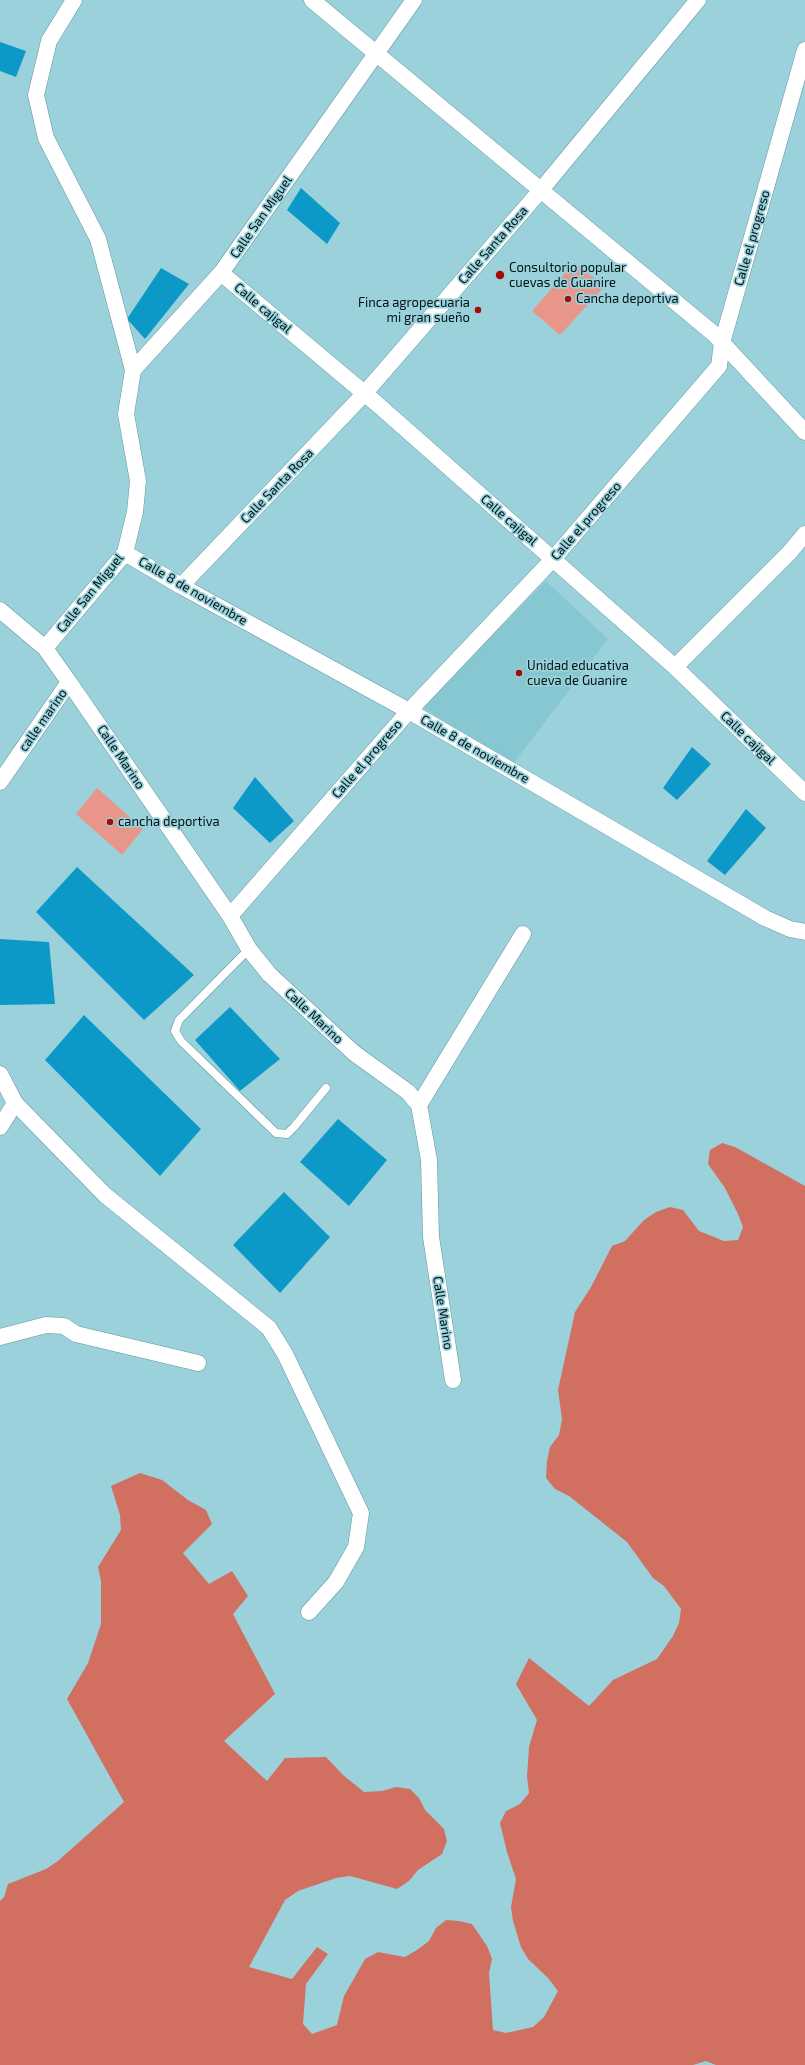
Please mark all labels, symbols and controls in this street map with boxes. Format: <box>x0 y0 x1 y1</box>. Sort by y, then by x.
street label: Calle San Miguel <box>227 173 295 261</box>
street label: Calle el progreso <box>731 188 773 288</box>
street label: Calle Santa Rosa <box>455 203 531 287</box>
place label: Consultorio popular cuevas de Guanire <box>509 260 626 291</box>
marker: Consultorio popular cuevas de Guanire <box>494 269 506 281</box>
street label: Calle cajigal <box>231 279 295 337</box>
place label: Cancha deportiva <box>576 291 679 307</box>
marker: Cancha deportiva <box>563 294 573 304</box>
place label: Finca agropecuaria mi gran sueño <box>358 295 470 326</box>
marker: Finca agropecuaria mi gran sueño <box>473 305 483 315</box>
street label: Calle Santa Rosa <box>237 445 317 527</box>
street label: Calle el progreso <box>548 478 624 564</box>
street label: Calle cajigal <box>477 491 541 549</box>
street label: Calle San Miguel <box>53 550 127 636</box>
street label: Calle 8 de noviembre <box>136 553 250 629</box>
place label: Unidad educativa cueva de Guanire <box>527 658 629 689</box>
marker: Unidad educativa cueva de Guanire <box>514 668 524 678</box>
street label: calle marino <box>16 686 70 754</box>
street label: Calle cajigal <box>717 708 779 768</box>
street label: Calle 8 de noviembre <box>418 711 532 787</box>
street label: Calle el progreso <box>329 716 405 802</box>
street label: Calle Marino <box>94 722 148 792</box>
place label: cancha deportiva <box>118 814 220 830</box>
marker: cancha deportiva <box>105 817 115 827</box>
street label: Calle Marino <box>282 985 346 1047</box>
street label: Calle Marino <box>430 1275 456 1351</box>

